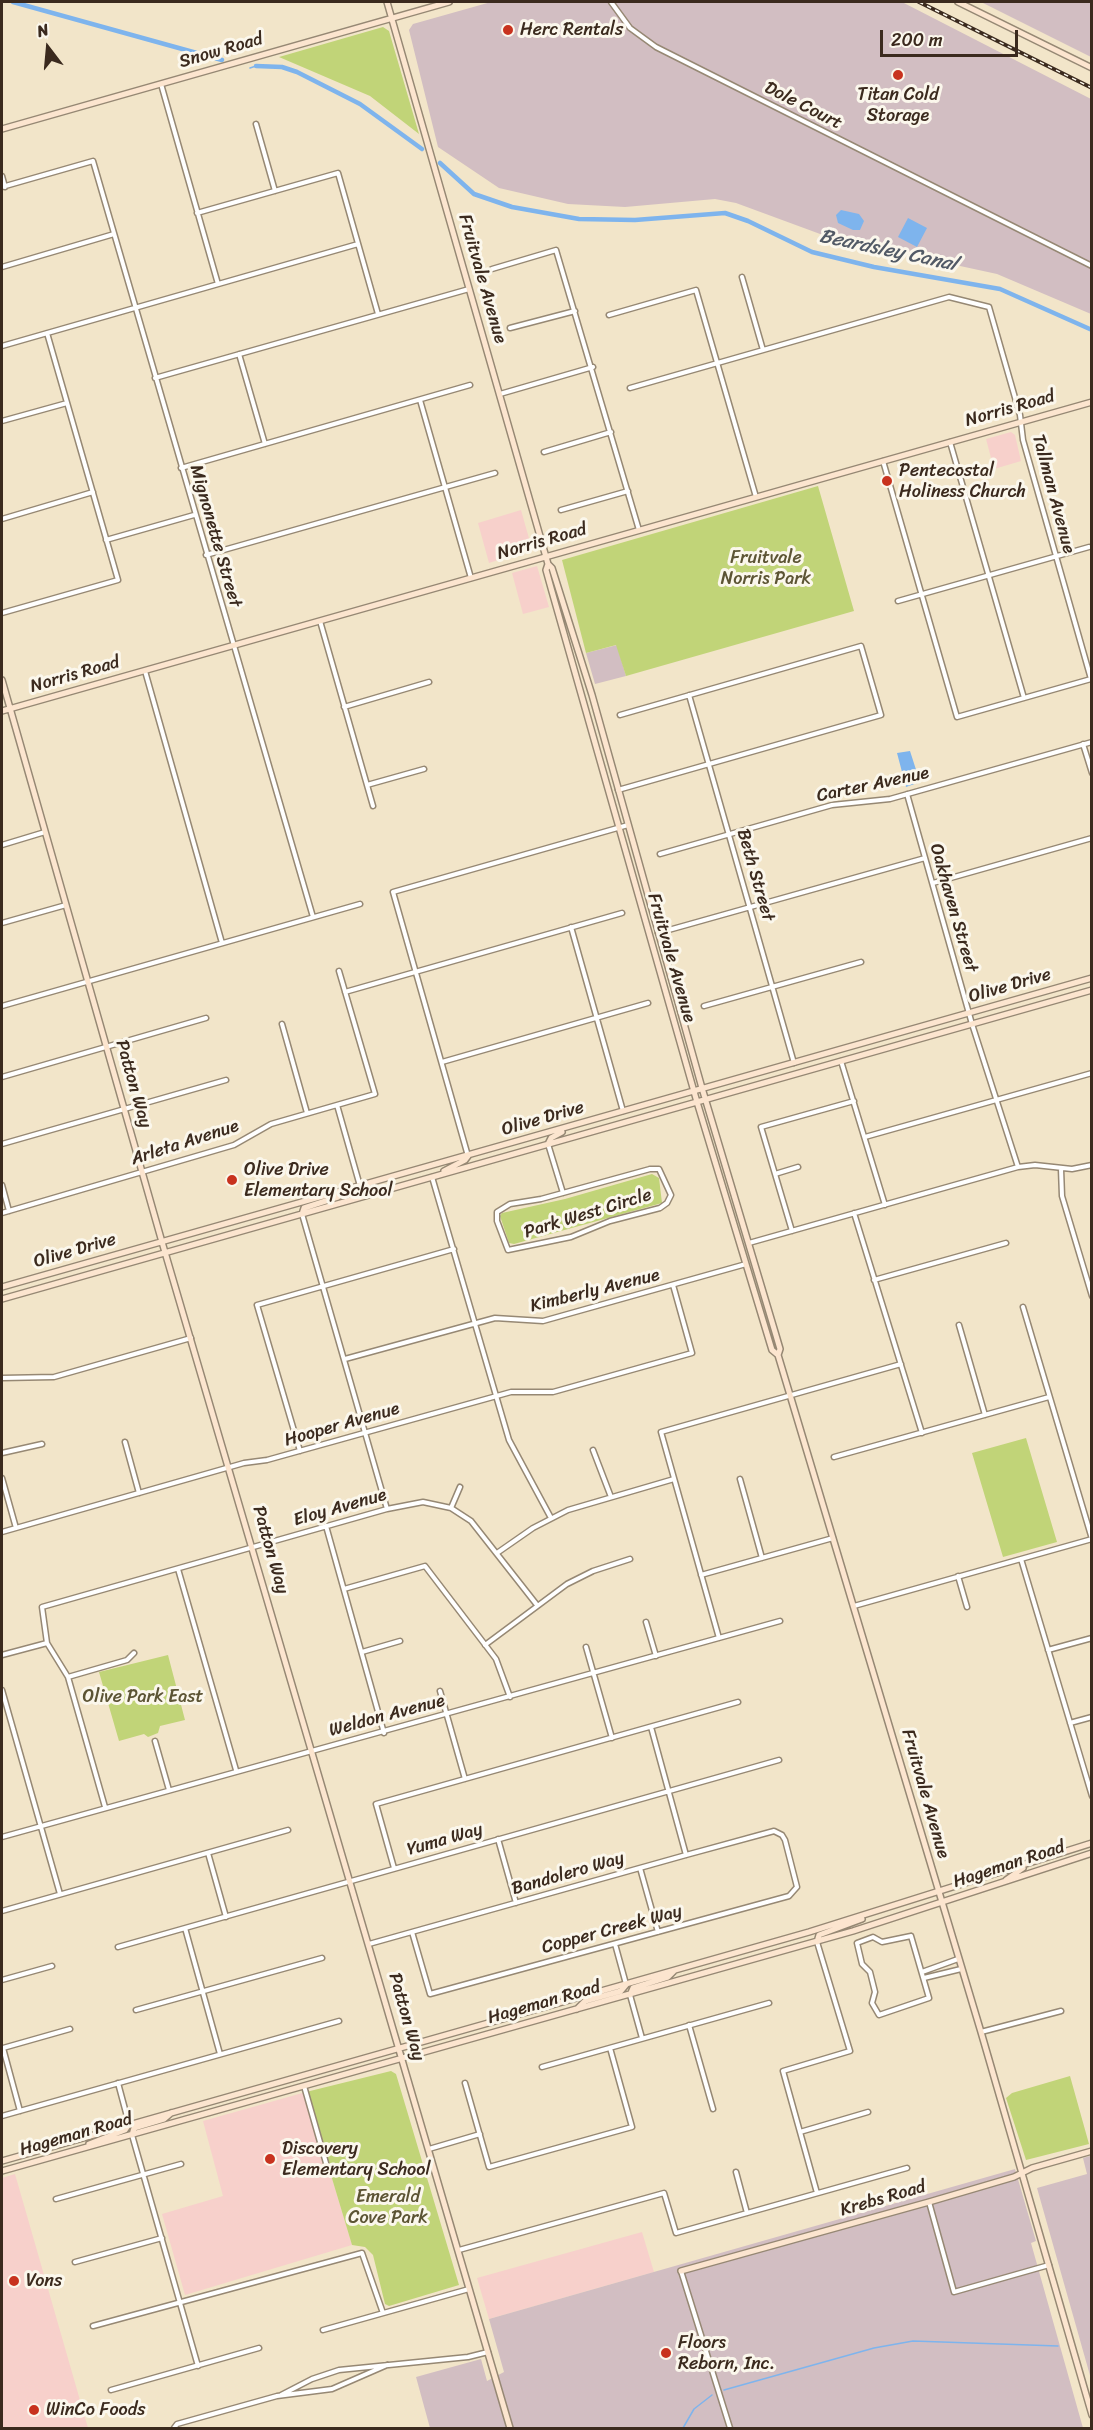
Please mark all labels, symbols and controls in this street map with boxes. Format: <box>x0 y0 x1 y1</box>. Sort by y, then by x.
text: N <box>34 15 52 46</box>
north arrow <box>18 18 78 78</box>
scale bar <box>883 18 1021 56</box>
place label: Herc Rentals <box>520 19 623 41</box>
marker: Herc Rentals <box>501 23 515 37</box>
text: 200 m <box>891 24 943 56</box>
street label: Snow Road <box>177 29 265 73</box>
marker: Titan Cold Storage <box>891 68 905 82</box>
street label: Dole Court <box>761 77 845 135</box>
place label: Titan Cold Storage <box>857 84 939 127</box>
street label: Fruitvale Avenue <box>453 212 511 346</box>
water label: Beardsley Canal <box>817 225 959 277</box>
street label: Norris Road <box>963 386 1057 432</box>
street label: Tallman Avenue <box>1027 432 1079 556</box>
place label: Pentecostal Holiness Church <box>899 460 1026 502</box>
street label: Mignonette Street <box>184 462 246 610</box>
marker: Pentecostal Holiness Church <box>880 474 894 488</box>
street label: Norris Road <box>495 519 589 565</box>
park label: Fruitvale Norris Park <box>721 547 811 590</box>
street label: Norris Road <box>28 652 122 698</box>
street label: Carter Avenue <box>815 763 931 807</box>
street label: Beth Street <box>732 826 778 924</box>
street label: Oakhaven Street <box>924 841 982 975</box>
street label: Fruitvale Avenue <box>642 891 700 1025</box>
street label: Olive Drive <box>966 964 1054 1008</box>
street label: Patton Way <box>110 1037 156 1131</box>
street label: Olive Drive <box>499 1097 587 1141</box>
street label: Arleta Avenue <box>128 1115 242 1171</box>
place label: Olive Drive Elementary School <box>244 1159 393 1202</box>
marker: Olive Drive Elementary School <box>225 1173 239 1187</box>
street label: Park West Circle <box>521 1184 655 1244</box>
street label: Olive Drive <box>31 1229 119 1273</box>
street label: Kimberly Avenue <box>528 1264 662 1318</box>
street label: Hooper Avenue <box>282 1398 402 1452</box>
street label: Eloy Avenue <box>291 1484 389 1532</box>
street label: Patton Way <box>247 1503 293 1597</box>
park label: Olive Park East <box>83 1686 203 1708</box>
street label: Weldon Avenue <box>327 1690 447 1742</box>
street label: Fruitvale Avenue <box>896 1727 954 1861</box>
street label: Yuma Way <box>405 1819 485 1861</box>
street label: Hageman Road <box>950 1837 1068 1893</box>
street label: Bandolero Way <box>509 1848 627 1900</box>
street label: Copper Creek Way <box>540 1901 684 1959</box>
street label: Patton Way <box>383 1970 429 2064</box>
street label: Hageman Road <box>485 1977 603 2029</box>
street label: Hageman Road <box>17 2109 135 2161</box>
place label: Discovery Elementary School <box>282 2138 431 2180</box>
marker: Discovery Elementary School <box>263 2152 277 2166</box>
street label: Krebs Road <box>838 2177 928 2221</box>
park label: Emerald Cove Park <box>348 2186 428 2228</box>
place label: Vons <box>26 2270 62 2292</box>
marker: Vons <box>7 2274 21 2288</box>
place label: Floors Reborn, Inc. <box>678 2332 775 2374</box>
marker: Floors Reborn, Inc. <box>659 2346 673 2360</box>
place label: WinCo Foods <box>46 2399 145 2421</box>
marker: WinCo Foods <box>27 2403 41 2417</box>

